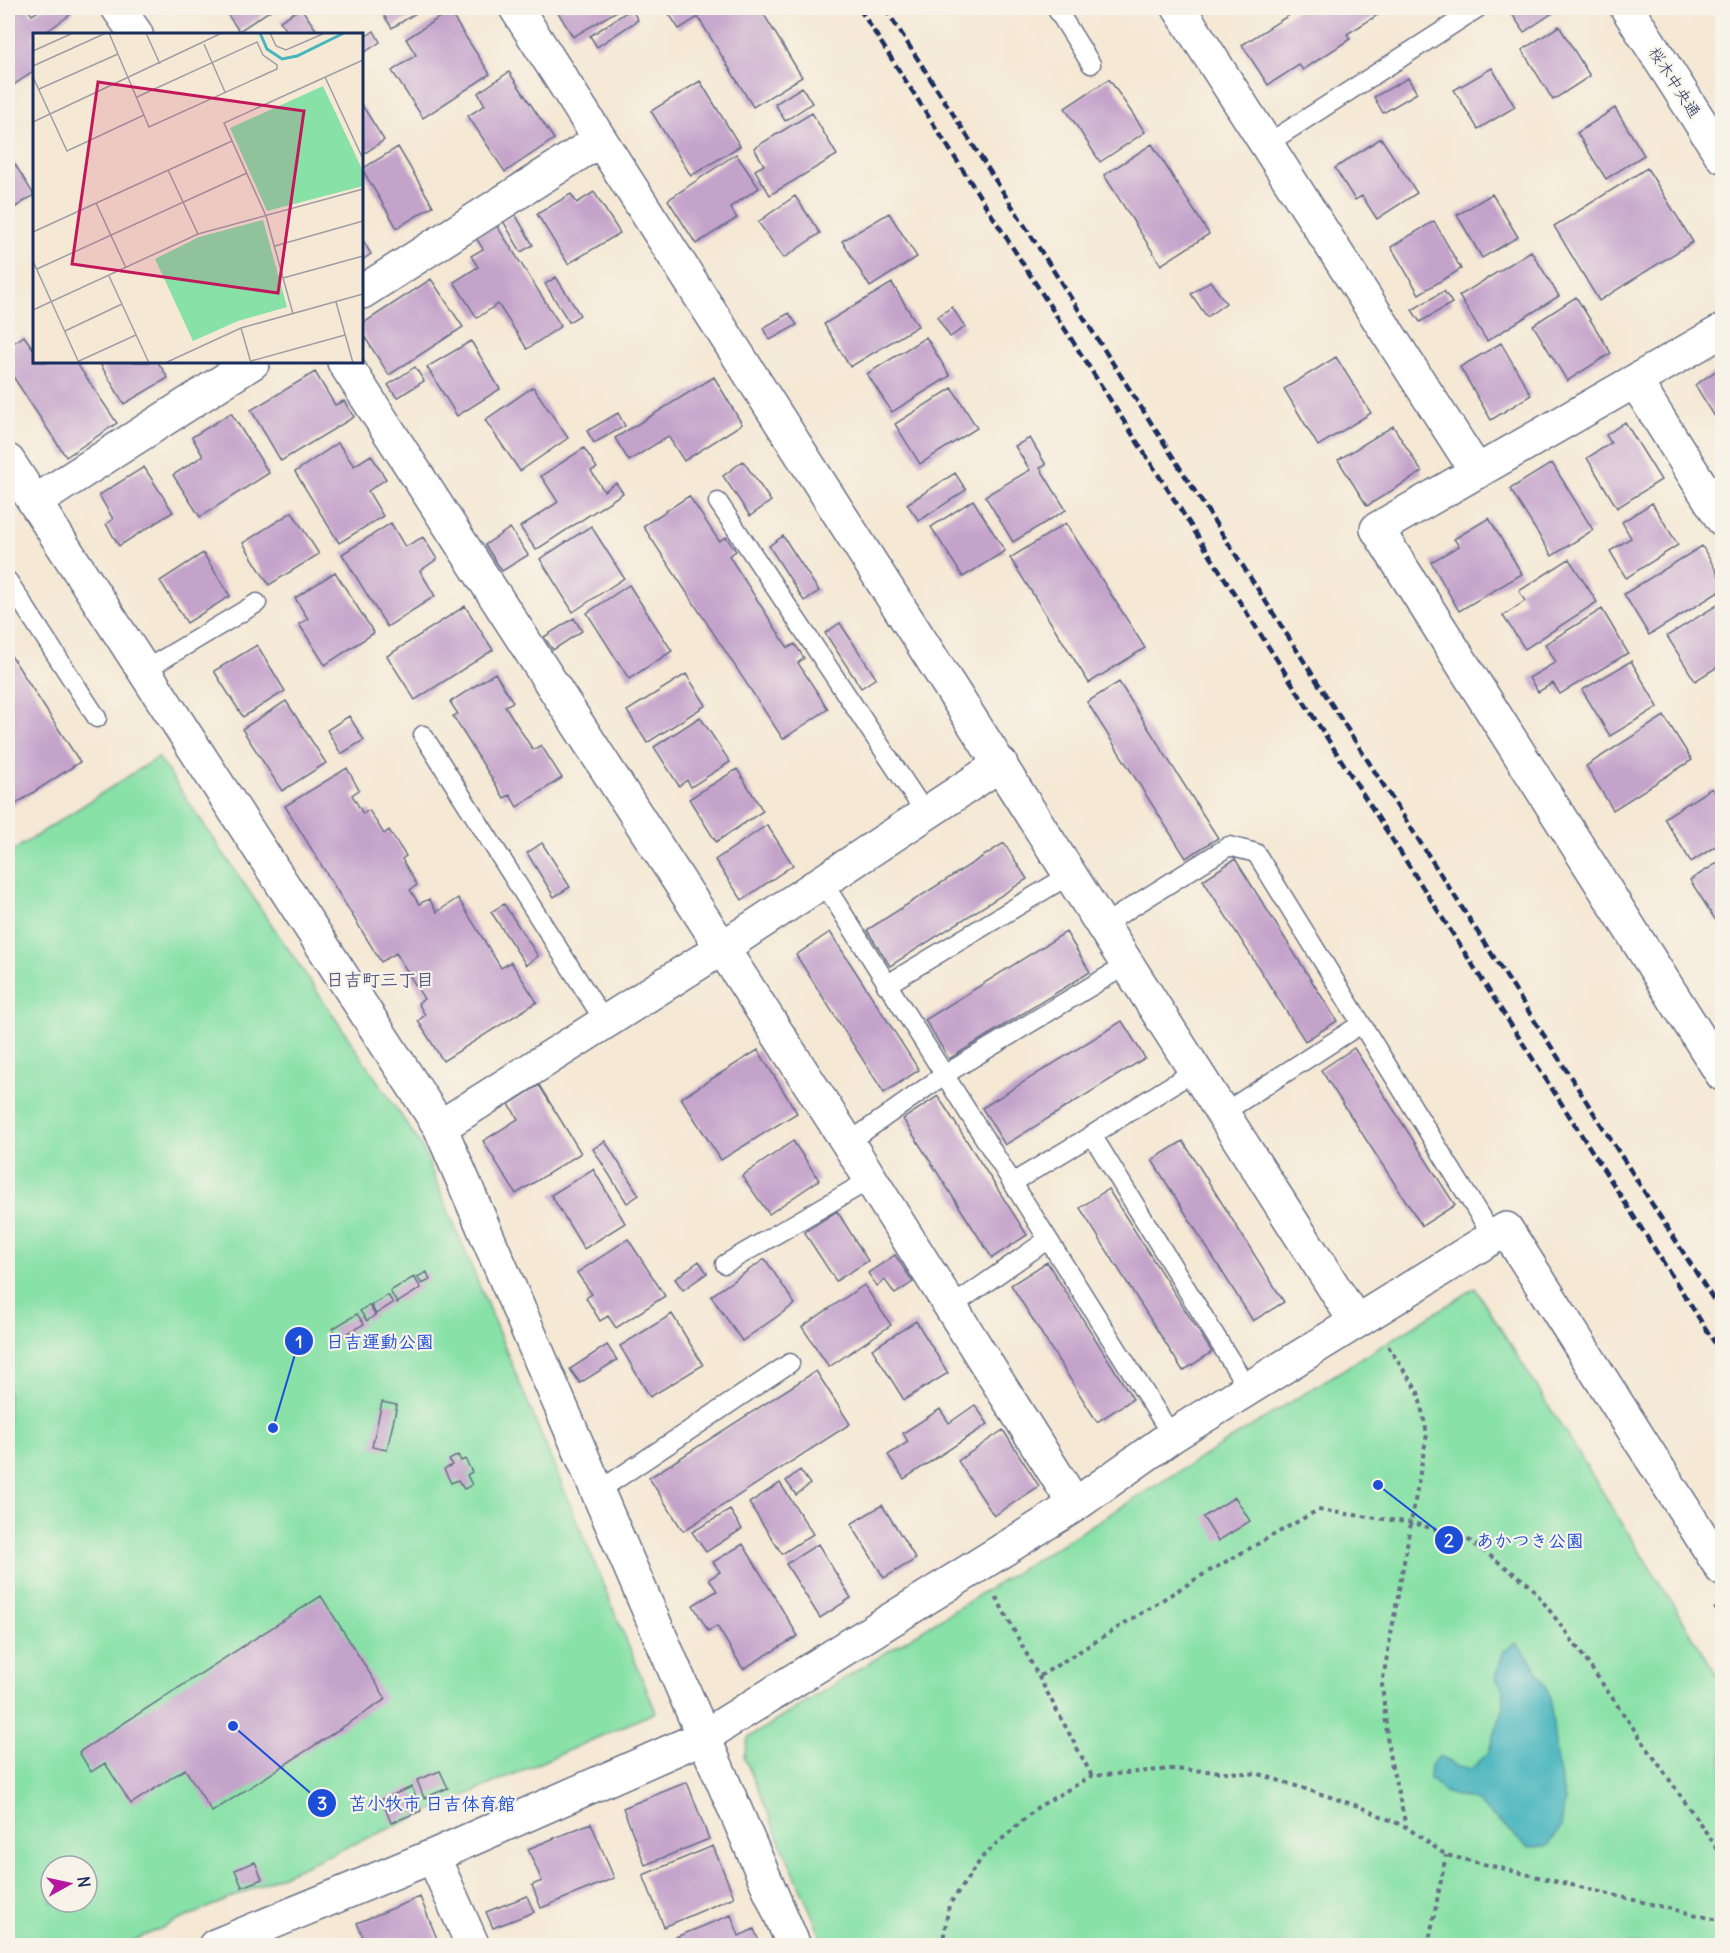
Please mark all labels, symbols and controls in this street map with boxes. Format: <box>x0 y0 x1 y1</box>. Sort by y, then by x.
inset map <box>33 33 363 363</box>
street label: 桜木中央通 <box>1645 43 1705 121</box>
district label: 日吉町三丁目 <box>326 968 434 991</box>
callout: 日吉運動公園 <box>284 1323 446 1359</box>
text: 1 <box>295 1330 303 1353</box>
text: 日吉運動公園 <box>326 1330 434 1353</box>
callout: あかつき公園 <box>1434 1522 1596 1558</box>
text: 2 <box>1444 1529 1454 1552</box>
text: あかつき公園 <box>1476 1529 1584 1552</box>
callout: 苫小牧市 日吉体育館 <box>307 1785 527 1821</box>
text: 3 <box>317 1792 327 1815</box>
text: 苫小牧市 日吉体育館 <box>349 1792 515 1815</box>
north arrow <box>39 1854 99 1914</box>
text: N <box>73 1875 95 1889</box>

